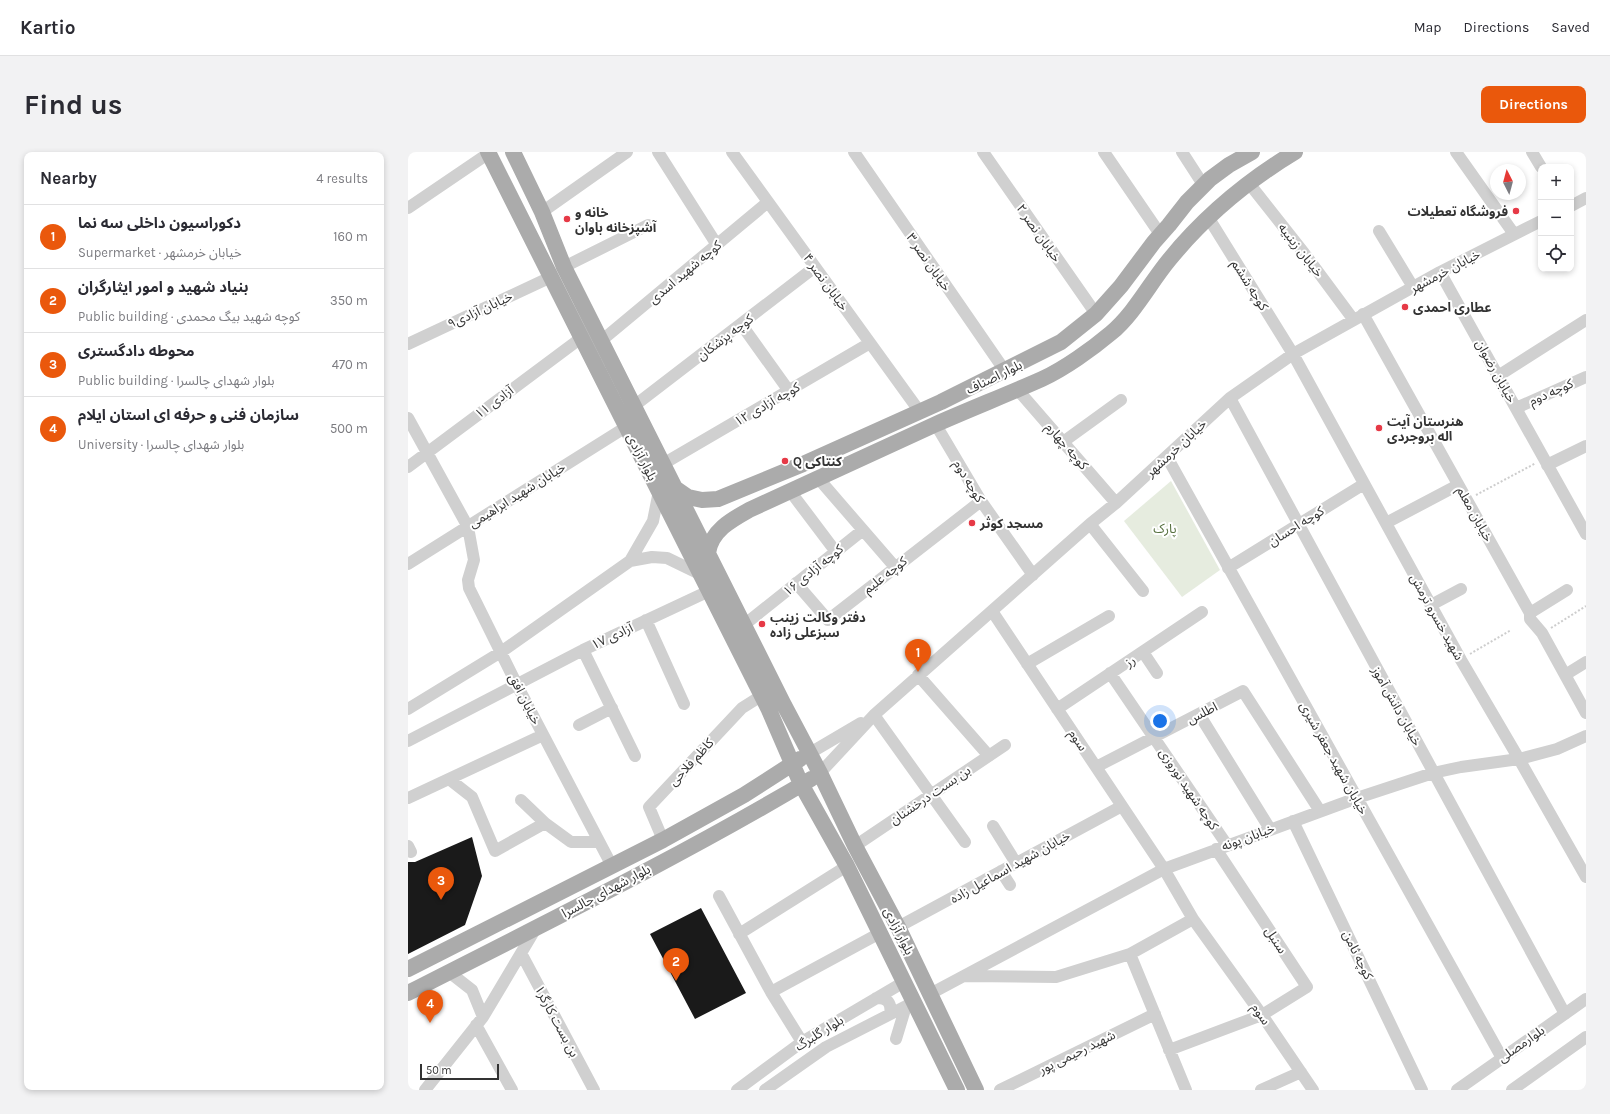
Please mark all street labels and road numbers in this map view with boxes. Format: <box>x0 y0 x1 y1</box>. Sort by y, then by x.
street label: خیابان نصر ۲ <box>1013 201 1065 266</box>
street label: خیابان زینبیه <box>1275 220 1327 281</box>
street label: خیابان نصر ۳ <box>903 230 955 295</box>
street label: کوچه شهید اسدی <box>646 237 726 308</box>
street label: خیابان خرمشهر <box>1406 246 1483 297</box>
street label: خیابان نصر ۴ <box>799 250 852 314</box>
street label: کوچه ششم <box>1226 257 1272 315</box>
street label: خیابان آزادی۹ <box>445 288 515 332</box>
street label: کوچه پزشکان <box>694 311 758 365</box>
street label: خیابان رضوان <box>1472 337 1520 406</box>
street label: بلوار اصناف <box>964 357 1024 397</box>
street label: کوچه دوم <box>1527 375 1577 410</box>
street label: کوچه آزادی ۱۲ <box>732 379 804 431</box>
street label: آزادی ۱۱ <box>472 382 518 422</box>
street label: خیابان خرمشهر <box>1142 416 1210 481</box>
street label: کوچه چهارم <box>1041 420 1092 474</box>
street label: بلوار آزادی <box>623 431 660 484</box>
street label: کوچه دوم <box>949 457 988 507</box>
street label: خیابان شهید ابراهیمی <box>466 459 569 532</box>
street label: خیابان معلم <box>1451 484 1496 546</box>
street label: کوچه احسان <box>1265 503 1328 551</box>
street label: کوچه آزادی ۱۶ <box>780 541 848 600</box>
street label: کوچه علیم <box>860 553 912 599</box>
street label: شهید خسرو ترمش <box>1406 571 1467 663</box>
street label: آزادی ۱۷ <box>589 619 637 653</box>
street label: رز <box>1121 652 1138 670</box>
street label: خیابان دانش آموز <box>1368 663 1425 749</box>
street label: خیابان افق <box>505 671 544 728</box>
street label: اطلس <box>1184 699 1220 728</box>
street label: خیابان شهید جعفر شیری <box>1296 699 1371 818</box>
street label: سوم <box>1064 726 1091 755</box>
street label: کاظم فلاحی <box>665 735 719 791</box>
street label: کوچه شهید نوروزی <box>1155 745 1222 834</box>
street label: بن بست درخشنان <box>887 762 974 828</box>
street label: خیابان پونه <box>1219 820 1278 855</box>
street label: خیابان شهید اسماعیل زاده <box>947 828 1073 907</box>
street label: بلوار شهدای چالسرا <box>559 861 654 922</box>
street label: بلوار آزادی <box>880 905 917 958</box>
street label: سنبل <box>1261 924 1290 957</box>
street label: کوچه ثامن <box>1338 928 1377 983</box>
street label: بن بست کارگر۱ <box>531 982 582 1060</box>
street label: سوم <box>1247 1000 1274 1029</box>
street label: بلوار گلبرگ <box>792 1012 846 1054</box>
street label: بلوارمصلی <box>1495 1023 1548 1066</box>
street label: شهید رحیمی پور <box>1035 1027 1119 1079</box>

